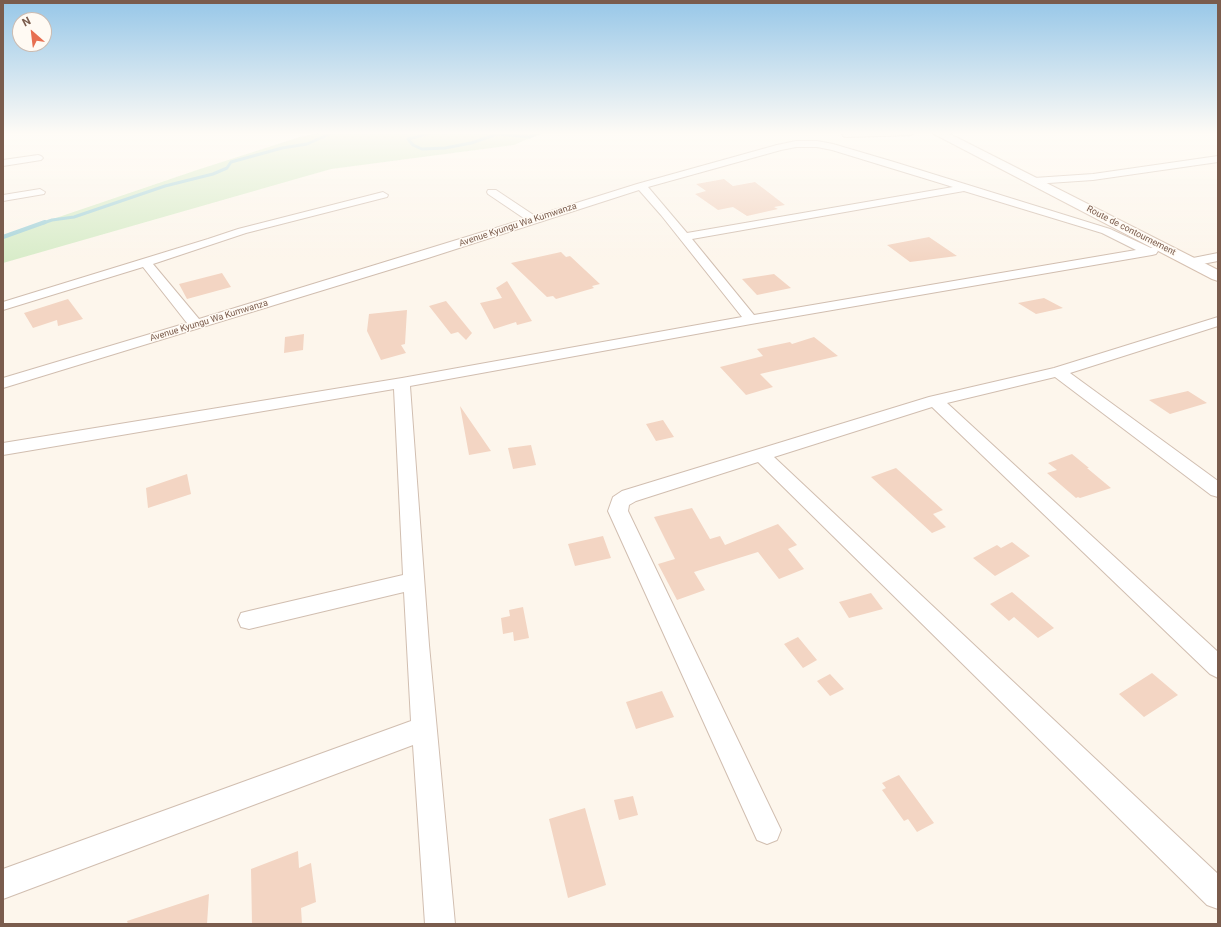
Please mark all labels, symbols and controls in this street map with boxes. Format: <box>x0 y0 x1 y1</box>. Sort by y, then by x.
north arrow <box>12 12 52 52</box>
text: N <box>20 14 33 29</box>
street label: Avenue Kyungu Wa Kumwanza <box>458 201 578 249</box>
street label: Route de contournement <box>1085 204 1177 258</box>
street label: Avenue Kyungu Wa Kumwanza <box>149 298 269 344</box>

